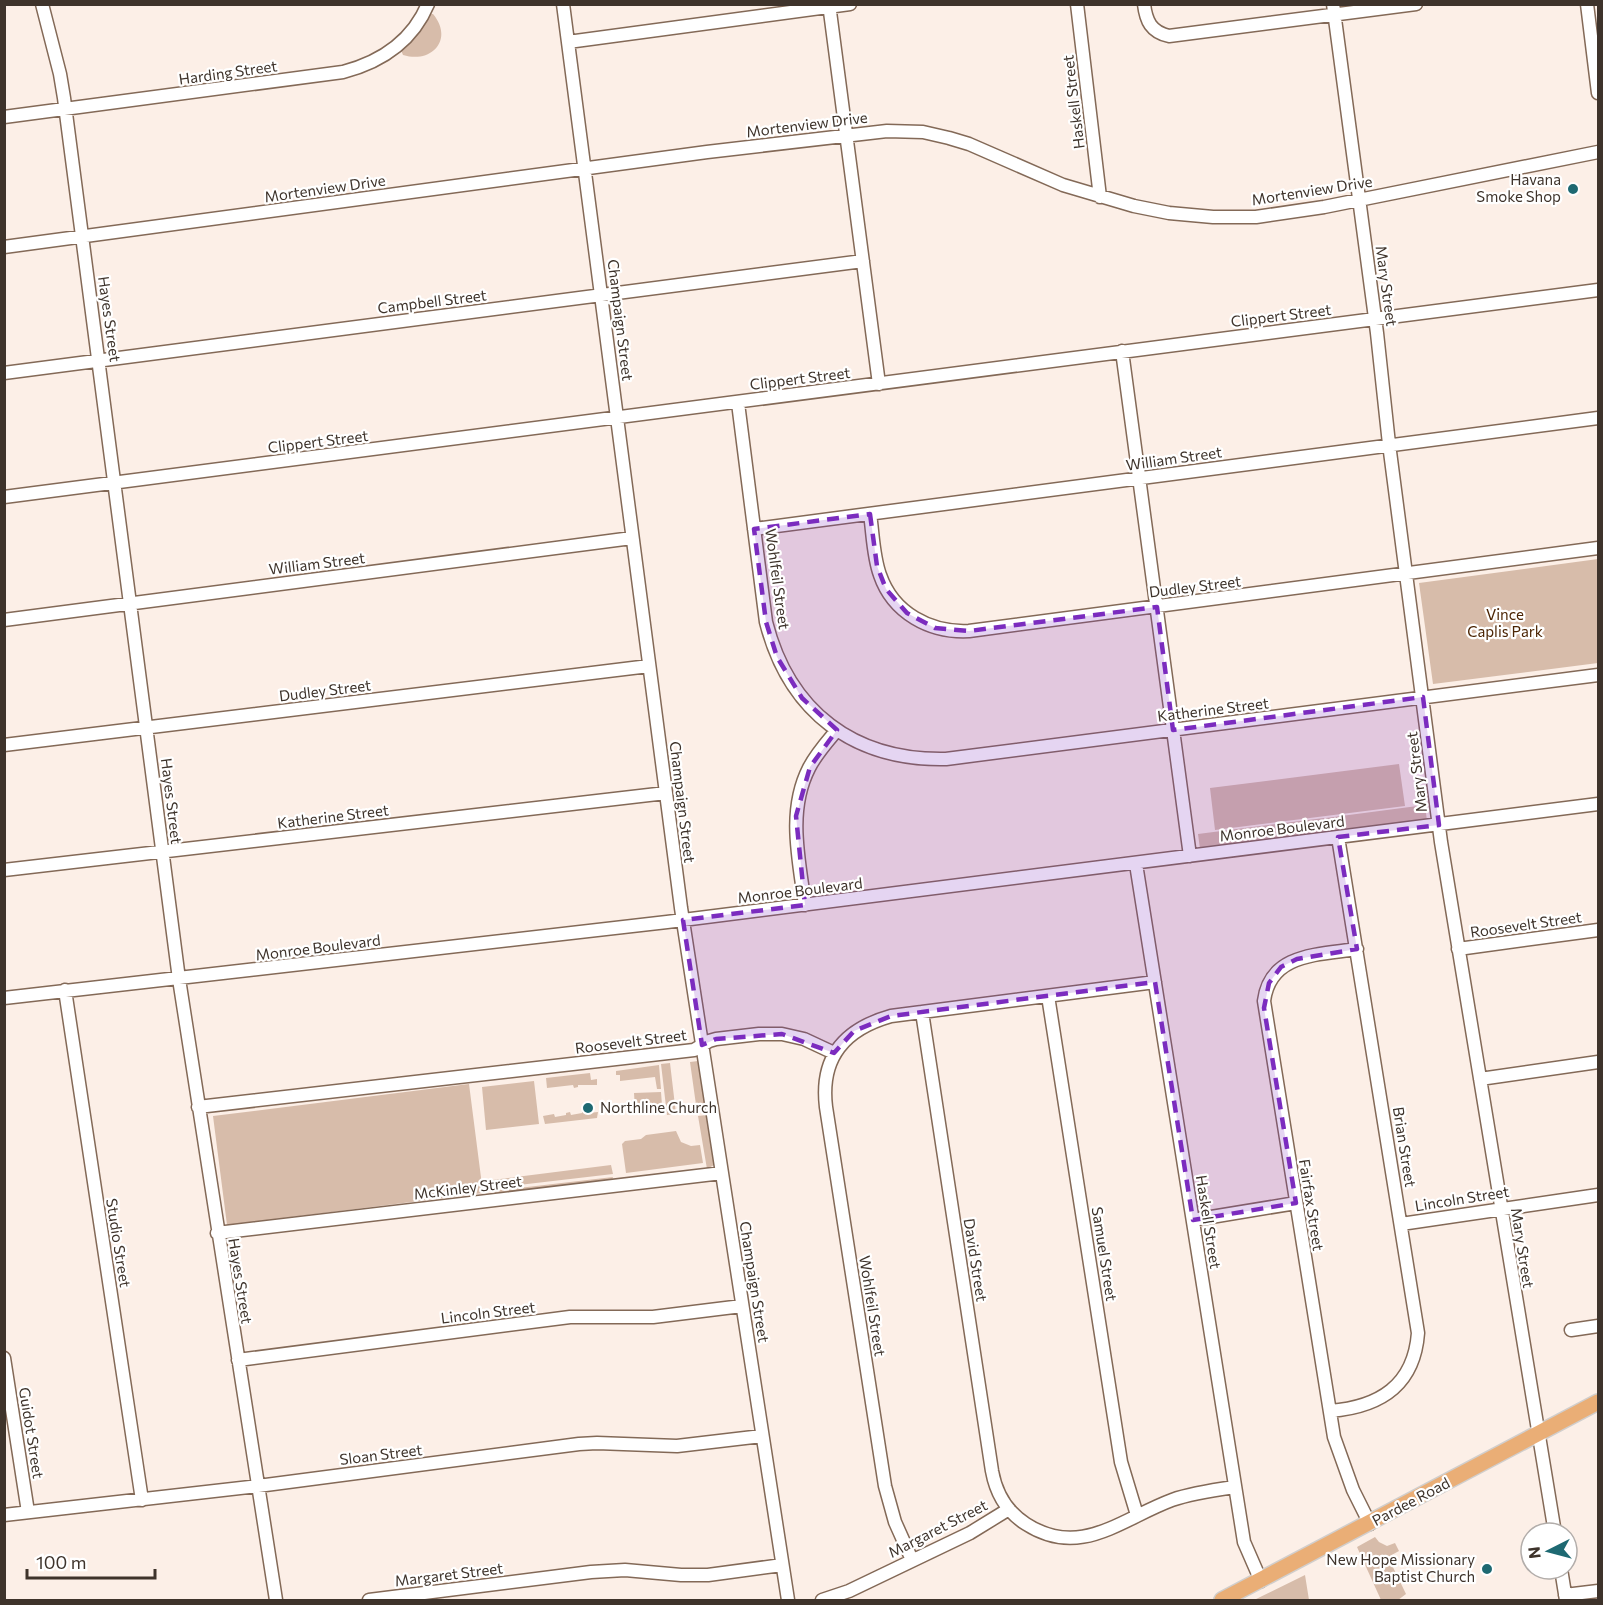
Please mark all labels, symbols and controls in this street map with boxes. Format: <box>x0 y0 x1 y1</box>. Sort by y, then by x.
street label: Haskell Street <box>1058 54 1088 150</box>
street label: Harding Street <box>177 56 278 88</box>
street label: Mortenview Drive <box>745 108 869 140</box>
place label: Havana Smoke Shop <box>1476 170 1561 205</box>
street label: Mortenview Drive <box>263 171 387 205</box>
street label: Mortenview Drive <box>1250 172 1374 208</box>
marker: Havana Smoke Shop <box>1566 182 1580 196</box>
street label: Mary Street <box>1372 244 1402 327</box>
street label: Champaign Street <box>605 258 637 382</box>
street label: Hayes Street <box>95 275 125 363</box>
street label: Campbell Street <box>376 285 487 317</box>
street label: Clippert Street <box>1230 300 1332 330</box>
street label: Clippert Street <box>749 363 851 393</box>
street label: Clippert Street <box>267 426 369 456</box>
street label: William Street <box>1125 442 1223 474</box>
street label: Wohlfeil Street <box>762 527 794 631</box>
street label: William Street <box>268 548 366 578</box>
street label: Dudley Street <box>1148 571 1242 601</box>
park label: Vince Caplis Park <box>1467 605 1543 640</box>
street label: Dudley Street <box>278 675 372 705</box>
street label: Katherine Street <box>1156 693 1270 725</box>
street label: Mary Street <box>1402 731 1430 813</box>
street label: Champaign Street <box>667 740 699 864</box>
street label: Hayes Street <box>158 757 186 845</box>
street label: Katherine Street <box>276 800 390 832</box>
street label: Monroe Boulevard <box>1218 811 1345 845</box>
street label: Monroe Boulevard <box>736 873 863 907</box>
street label: Roosevelt Street <box>1469 907 1583 941</box>
street label: Monroe Boulevard <box>254 930 381 964</box>
street label: Roosevelt Street <box>574 1025 688 1057</box>
place label: Northline Church <box>600 1098 717 1116</box>
marker: Northline Church <box>581 1101 595 1115</box>
street label: Brian Street <box>1390 1105 1420 1188</box>
street label: Fairfax Street <box>1296 1158 1328 1252</box>
street label: McKinley Street <box>413 1171 523 1203</box>
street label: Haskell Street <box>1193 1174 1225 1270</box>
street label: Lincoln Street <box>1413 1182 1510 1214</box>
street label: Studio Street <box>103 1197 135 1289</box>
street label: Samuel Street <box>1089 1205 1121 1302</box>
street label: Mary Street <box>1508 1206 1538 1289</box>
street label: David Street <box>961 1217 991 1303</box>
street label: Champaign Street <box>737 1220 773 1344</box>
street label: Hayes Street <box>225 1237 257 1325</box>
street label: Wohlfeil Street <box>856 1254 890 1358</box>
street label: Lincoln Street <box>440 1297 536 1327</box>
street label: Guidot Street <box>16 1386 48 1480</box>
street label: Sloan Street <box>338 1440 423 1468</box>
street label: Pardee Road <box>1369 1473 1452 1529</box>
street label: Margaret Street <box>885 1495 990 1561</box>
north arrow <box>1519 1521 1579 1581</box>
scale bar <box>27 1542 154 1580</box>
text: N <box>1524 1546 1544 1560</box>
place label: New Hope Missionary Baptist Church <box>1326 1550 1475 1585</box>
text: 100 m <box>36 1551 86 1573</box>
street label: Margaret Street <box>394 1558 504 1590</box>
marker: New Hope Missionary Baptist Church <box>1480 1562 1494 1576</box>

